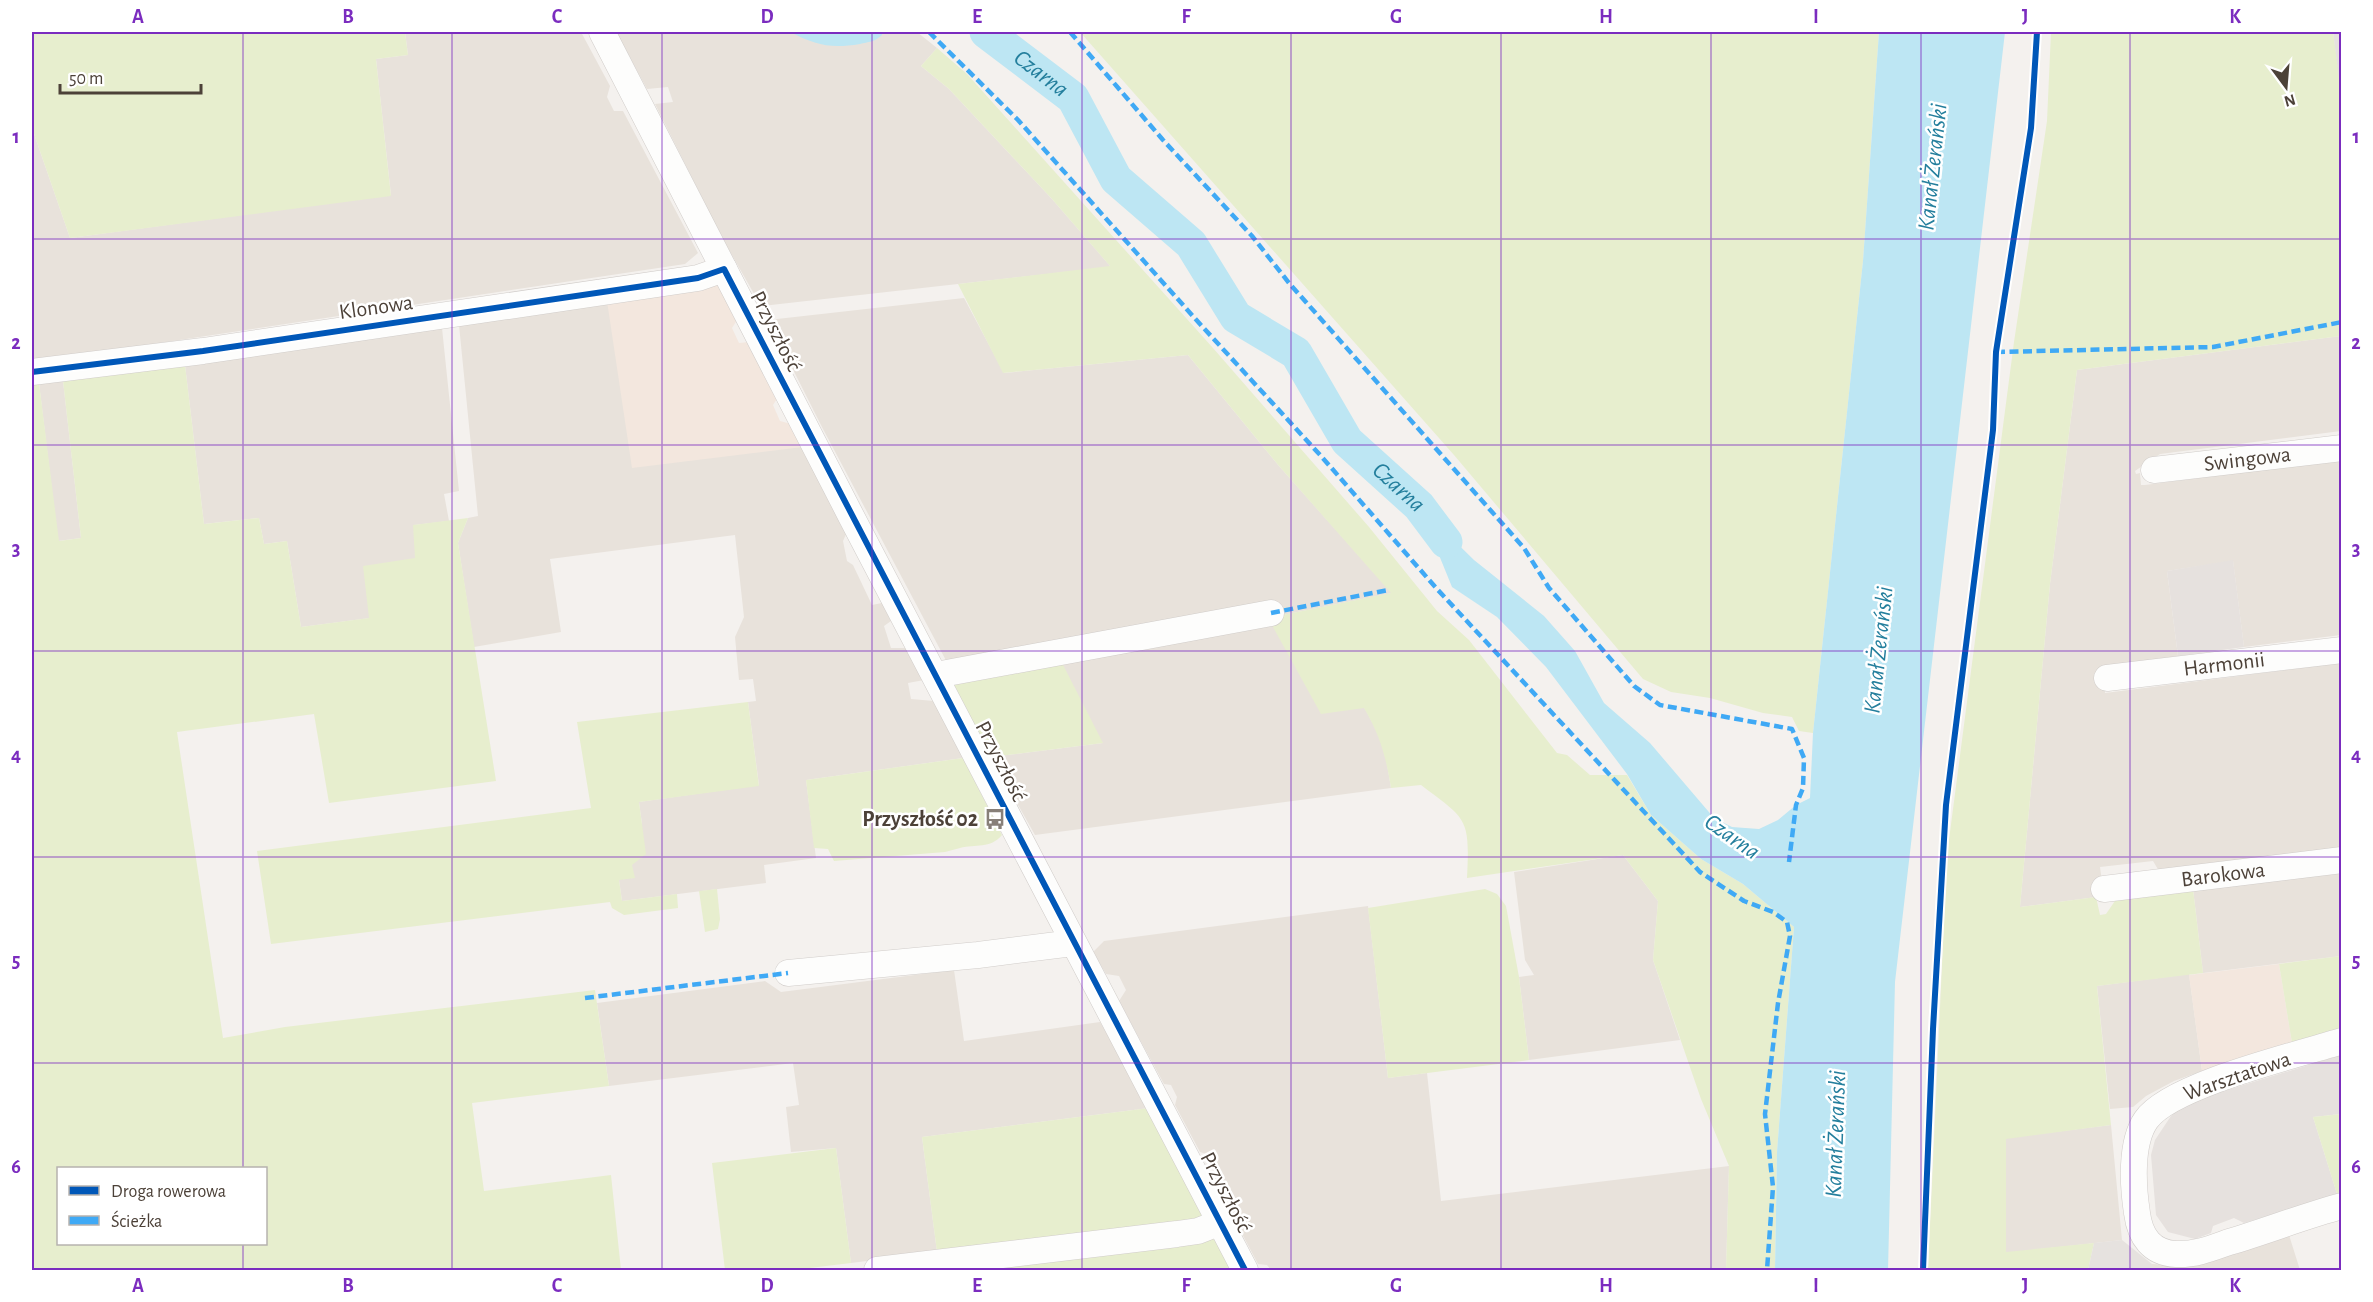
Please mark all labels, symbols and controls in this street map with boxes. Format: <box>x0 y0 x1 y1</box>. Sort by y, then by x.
text: A <box>132 7 144 27</box>
text: B <box>342 7 354 27</box>
text: C <box>552 7 563 27</box>
text: D <box>760 7 774 27</box>
text: E <box>972 7 982 27</box>
text: F <box>1181 7 1191 27</box>
text: G <box>1390 7 1402 27</box>
text: H <box>1599 7 1613 27</box>
text: I <box>1813 7 1819 27</box>
text: J <box>2022 7 2028 27</box>
text: K <box>2229 7 2241 27</box>
water label: Czarna <box>1009 46 1073 102</box>
scale bar <box>60 57 201 95</box>
north arrow <box>2256 57 2316 117</box>
text: 50 m <box>69 70 103 88</box>
text: N <box>2282 91 2297 110</box>
water label: Kanał Żerański <box>1913 102 1952 232</box>
text: 1 <box>12 127 20 147</box>
text: 1 <box>2352 127 2360 147</box>
street label: Przyszłość <box>746 287 806 375</box>
street label: Klonowa <box>338 291 414 323</box>
text: 2 <box>11 333 21 353</box>
text: 2 <box>2351 333 2361 353</box>
street label: Swingowa <box>2203 443 2292 475</box>
water label: Czarna <box>1368 458 1429 517</box>
text: 3 <box>12 539 20 559</box>
text: 3 <box>2352 539 2360 559</box>
water label: Kanał Żerański <box>1859 585 1898 715</box>
street label: Harmonii <box>2182 648 2266 680</box>
street label: Przyszłość <box>971 717 1031 805</box>
text: 4 <box>11 745 21 765</box>
text: 4 <box>2351 745 2361 765</box>
bus stop icon: Przyszłość 02 <box>983 807 1007 831</box>
place label: Przyszłość 02 <box>862 808 978 831</box>
water label: Czarna <box>1700 810 1764 864</box>
street label: Barokowa <box>2180 858 2266 891</box>
text: 5 <box>12 951 20 971</box>
text: 5 <box>2352 951 2360 971</box>
street label: Warsztatowa <box>2181 1047 2293 1105</box>
water label: Kanał Żerański <box>1821 1070 1850 1198</box>
street label: Przyszłość <box>1196 1148 1256 1236</box>
text: 6 <box>11 1157 21 1177</box>
text: 6 <box>2351 1157 2361 1177</box>
legend <box>57 1167 267 1245</box>
text: Droga rowerowa <box>111 1183 226 1201</box>
text: Ścieżka <box>111 1210 162 1231</box>
text: A <box>132 1276 144 1296</box>
text: B <box>342 1276 354 1296</box>
text: C <box>552 1276 563 1296</box>
text: D <box>760 1276 774 1296</box>
text: E <box>972 1276 982 1296</box>
text: F <box>1181 1276 1191 1296</box>
text: G <box>1390 1276 1402 1296</box>
text: H <box>1599 1276 1613 1296</box>
text: I <box>1813 1276 1819 1296</box>
text: J <box>2022 1276 2028 1296</box>
text: K <box>2229 1276 2241 1296</box>

